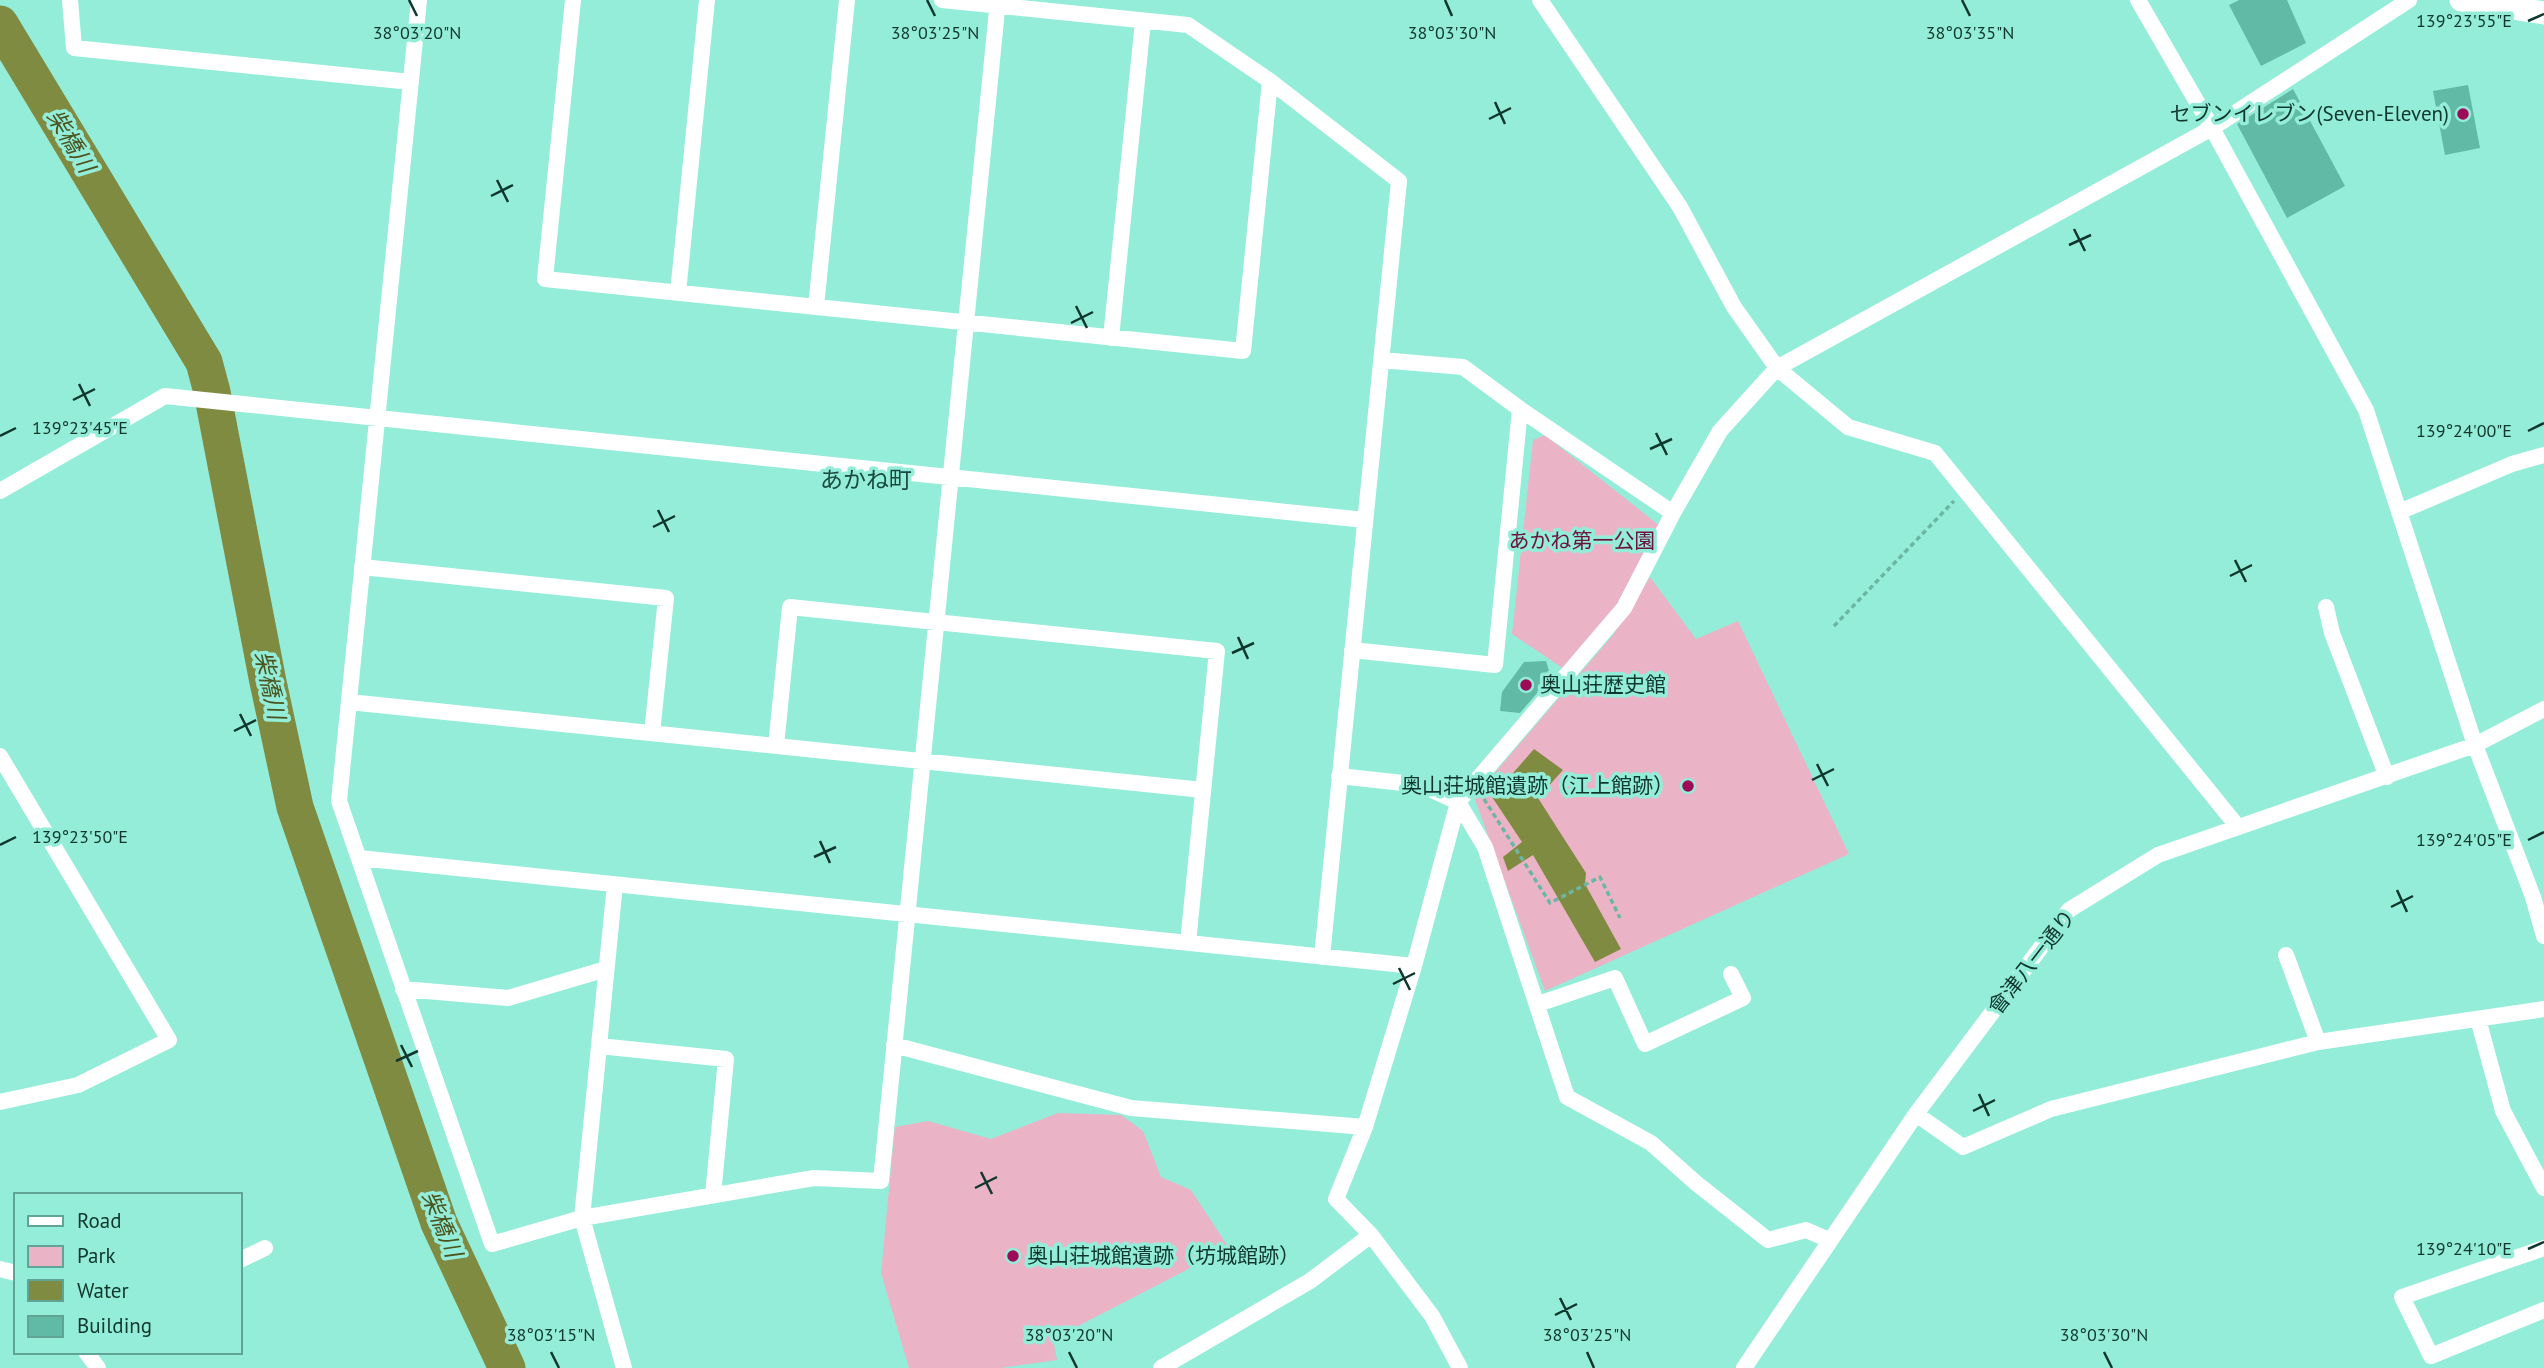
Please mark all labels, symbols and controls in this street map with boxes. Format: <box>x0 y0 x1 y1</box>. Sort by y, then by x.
text: 139°23'55"E <box>2416 9 2512 32</box>
text: 38°03'20"N <box>373 21 461 44</box>
text: 38°03'25"N <box>891 21 979 44</box>
text: 38°03'30"N <box>1408 21 1496 44</box>
text: 38°03'35"N <box>1926 21 2014 44</box>
place label: セブンイレブン(Seven-Eleven) <box>2170 100 2449 127</box>
water label: 柴橋川 <box>41 104 103 180</box>
marker: セブンイレブン(Seven-Eleven) <box>2455 106 2471 122</box>
text: 139°23'45"E <box>32 416 128 439</box>
text: 139°24'00"E <box>2416 419 2512 442</box>
district label: あかね町 <box>820 465 912 494</box>
park label: あかね第一公園 <box>1509 527 1656 554</box>
water label: 柴橋川 <box>249 648 292 725</box>
place label: 奥山荘歴史館 <box>1540 671 1666 698</box>
marker: 奥山荘歴史館 <box>1518 677 1534 693</box>
place label: 奥山荘城館遺跡（江上館跡） <box>1401 772 1674 799</box>
marker: 奥山荘城館遺跡（江上館跡） <box>1680 778 1696 794</box>
text: 139°23'50"E <box>32 825 128 848</box>
text: 139°24'05"E <box>2416 828 2512 851</box>
street label: 會津八一通り <box>1982 904 2081 1020</box>
water label: 柴橋川 <box>416 1186 470 1264</box>
legend <box>14 1193 242 1354</box>
text: Road <box>77 1207 121 1234</box>
text: 139°24'10"E <box>2416 1237 2512 1260</box>
text: Park <box>77 1242 116 1269</box>
place label: 奥山荘城館遺跡（坊城館跡） <box>1027 1242 1300 1269</box>
marker: 奥山荘城館遺跡（坊城館跡） <box>1005 1248 1021 1264</box>
text: Water <box>77 1277 129 1304</box>
text: Building <box>77 1312 152 1339</box>
text: 38°03'15"N <box>507 1323 595 1346</box>
text: 38°03'20"N <box>1025 1323 1113 1346</box>
text: 38°03'25"N <box>1543 1323 1631 1346</box>
text: 38°03'30"N <box>2060 1323 2148 1346</box>

